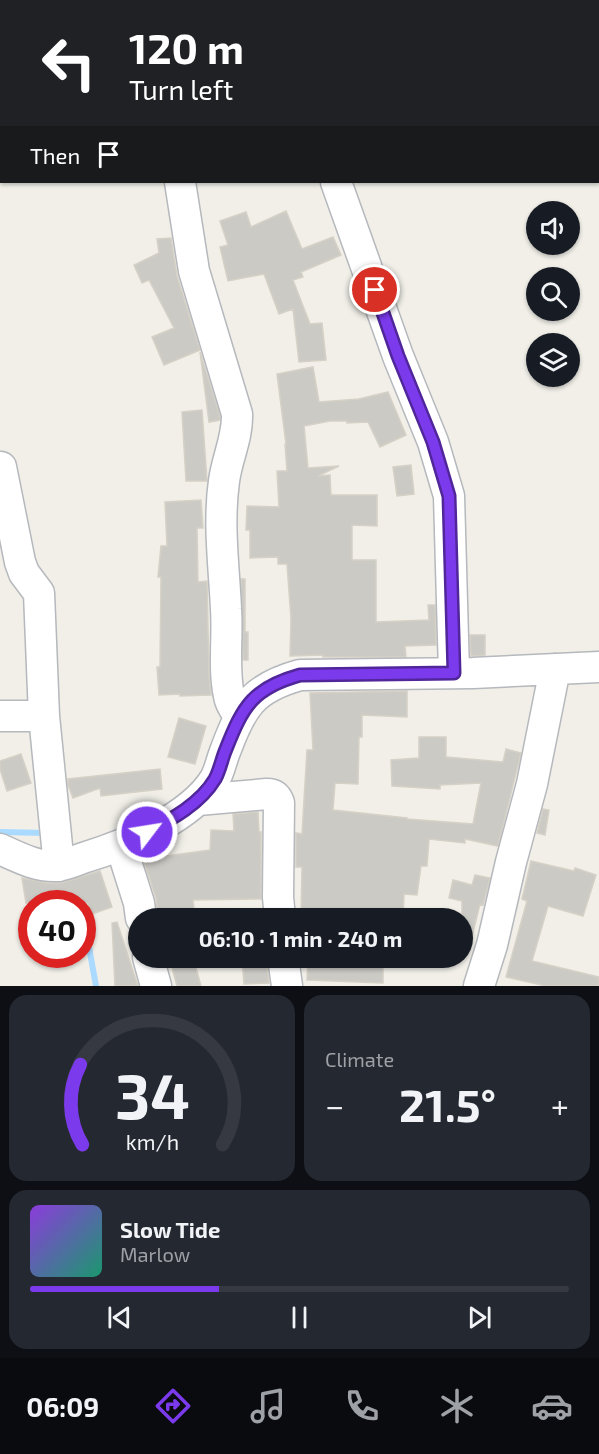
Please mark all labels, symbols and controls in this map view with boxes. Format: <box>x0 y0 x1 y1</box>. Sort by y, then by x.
text: 120 m <box>129 22 244 72</box>
icon: left <box>30 24 108 102</box>
text: Turn left <box>129 73 233 105</box>
icon: arrive <box>92 138 125 171</box>
text: Then <box>30 142 80 168</box>
map controls <box>526 201 580 387</box>
button: sound <box>526 201 580 255</box>
pin <box>349 264 400 315</box>
button: search <box>526 267 580 321</box>
icon: arrive <box>358 273 391 306</box>
button: layers <box>526 333 580 387</box>
position arrow <box>115 800 179 864</box>
speed limit sign: 40 <box>18 890 96 968</box>
text: 06:10 · 1 min · 240 m <box>199 925 402 951</box>
text: Climate <box>325 1047 394 1071</box>
text: 34 <box>114 1057 190 1132</box>
text: 21.5° <box>399 1077 496 1131</box>
text: − <box>325 1085 344 1125</box>
text: + <box>551 1085 569 1125</box>
text: km/h <box>125 1129 179 1154</box>
text: Slow Tide <box>120 1216 220 1242</box>
text: Marlow <box>120 1242 190 1266</box>
icon: previous <box>103 1301 136 1334</box>
icon: pause <box>283 1301 316 1334</box>
icon: next <box>463 1301 496 1334</box>
icon: directions <box>152 1385 194 1427</box>
icon: music <box>247 1385 289 1427</box>
icon: phone <box>341 1385 383 1427</box>
icon: climate <box>436 1385 478 1427</box>
icon: car <box>531 1385 573 1427</box>
text: 06:09 <box>26 1390 99 1422</box>

